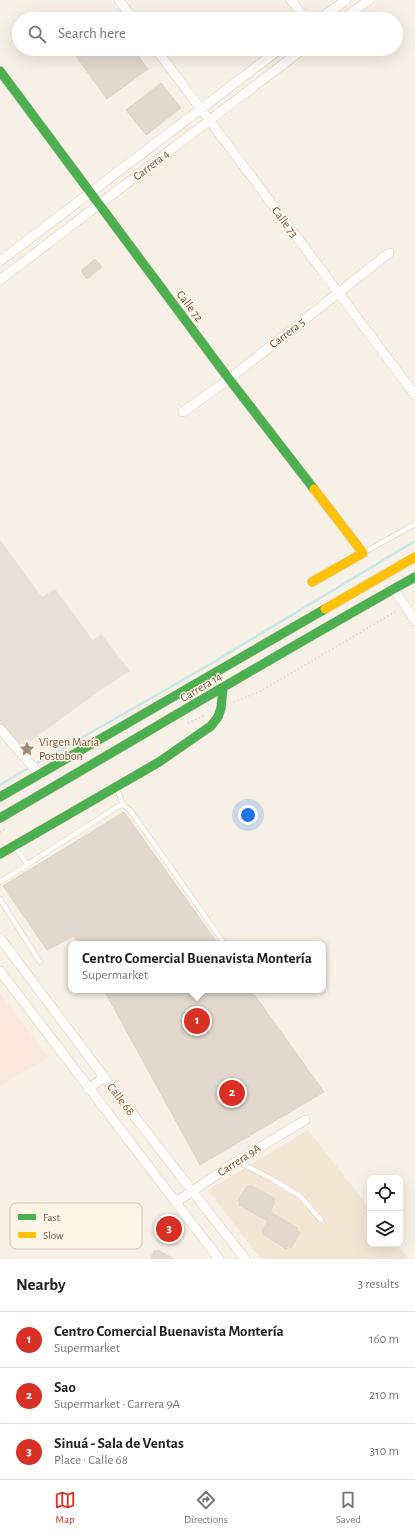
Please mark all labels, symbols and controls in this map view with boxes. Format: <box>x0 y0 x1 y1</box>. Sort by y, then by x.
search box <box>12 12 403 56</box>
icon: search <box>26 23 48 45</box>
text: Search here <box>58 26 126 41</box>
street label: Carrera 4 <box>131 147 171 183</box>
street label: Calle 73 <box>270 204 300 240</box>
street label: Calle 72 <box>174 288 206 324</box>
street label: Carrera 5 <box>267 316 307 350</box>
street label: Carrera 14 <box>178 670 224 704</box>
place label: Virgen María Postobon <box>39 736 100 762</box>
place icon: Virgen María Postobon <box>18 740 36 758</box>
your location <box>238 805 258 825</box>
popup <box>68 941 326 993</box>
text: Centro Comercial Buenavista Montería <box>82 951 312 966</box>
text: Supermarket <box>82 969 148 982</box>
pin: 1 <box>184 1006 210 1036</box>
pin: 2 <box>219 1078 245 1108</box>
street label: Calle 68 <box>105 1081 137 1117</box>
street label: Carrera 9A <box>215 1142 263 1178</box>
map controls <box>367 1175 403 1247</box>
button: locate <box>367 1175 403 1211</box>
legend <box>10 1203 142 1249</box>
button: layers <box>367 1211 403 1247</box>
text: Fast <box>43 1212 61 1223</box>
pin: 3 <box>156 1214 182 1244</box>
text: Slow <box>43 1230 64 1241</box>
text: Nearby <box>16 1276 66 1293</box>
text: 3 results <box>358 1278 399 1291</box>
text: Centro Comercial Buenavista Montería <box>54 1324 284 1339</box>
text: 1 <box>27 1333 31 1346</box>
text: 160 m <box>369 1333 399 1346</box>
text: Supermarket <box>54 1342 120 1355</box>
text: Sao <box>54 1380 76 1395</box>
text: 2 <box>26 1389 32 1402</box>
text: 210 m <box>369 1389 399 1402</box>
text: Supermarket · Carrera 9A <box>54 1398 180 1411</box>
text: Sinuá - Sala de Ventas <box>54 1436 184 1451</box>
text: 3 <box>26 1445 32 1458</box>
text: 310 m <box>370 1445 399 1458</box>
text: Place · Calle 68 <box>54 1454 128 1467</box>
tab: Map <box>54 1489 76 1526</box>
tab: Directions <box>184 1489 228 1526</box>
tab: Saved <box>336 1489 361 1526</box>

